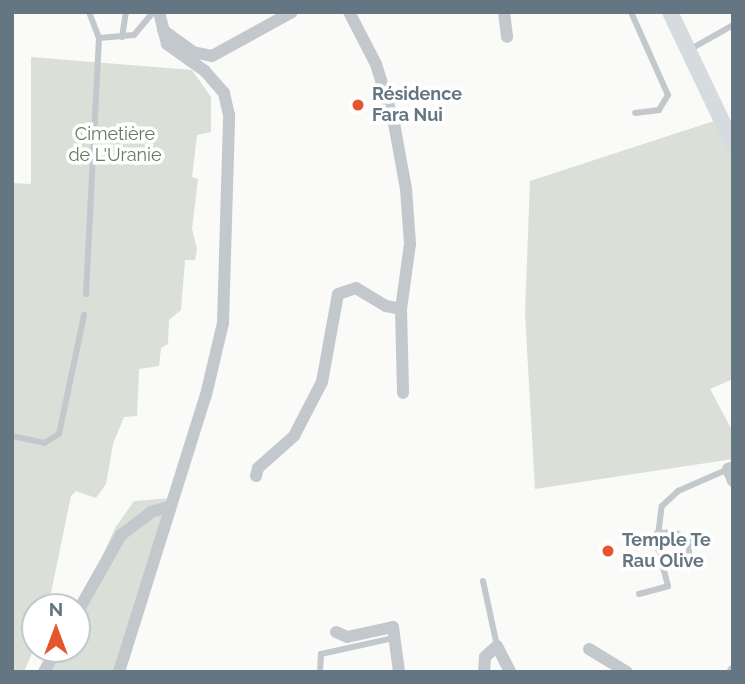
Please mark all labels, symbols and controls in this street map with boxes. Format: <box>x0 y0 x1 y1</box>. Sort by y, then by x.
place label: Résidence Fara Nui <box>372 84 462 126</box>
marker: Résidence Fara Nui <box>350 97 366 113</box>
park label: Cimetière de L'Uranie <box>68 124 162 166</box>
place label: Temple Te Rau Olive <box>622 530 711 572</box>
marker: Temple Te Rau Olive <box>600 543 616 559</box>
north arrow <box>21 593 91 663</box>
text: N <box>49 598 63 620</box>

